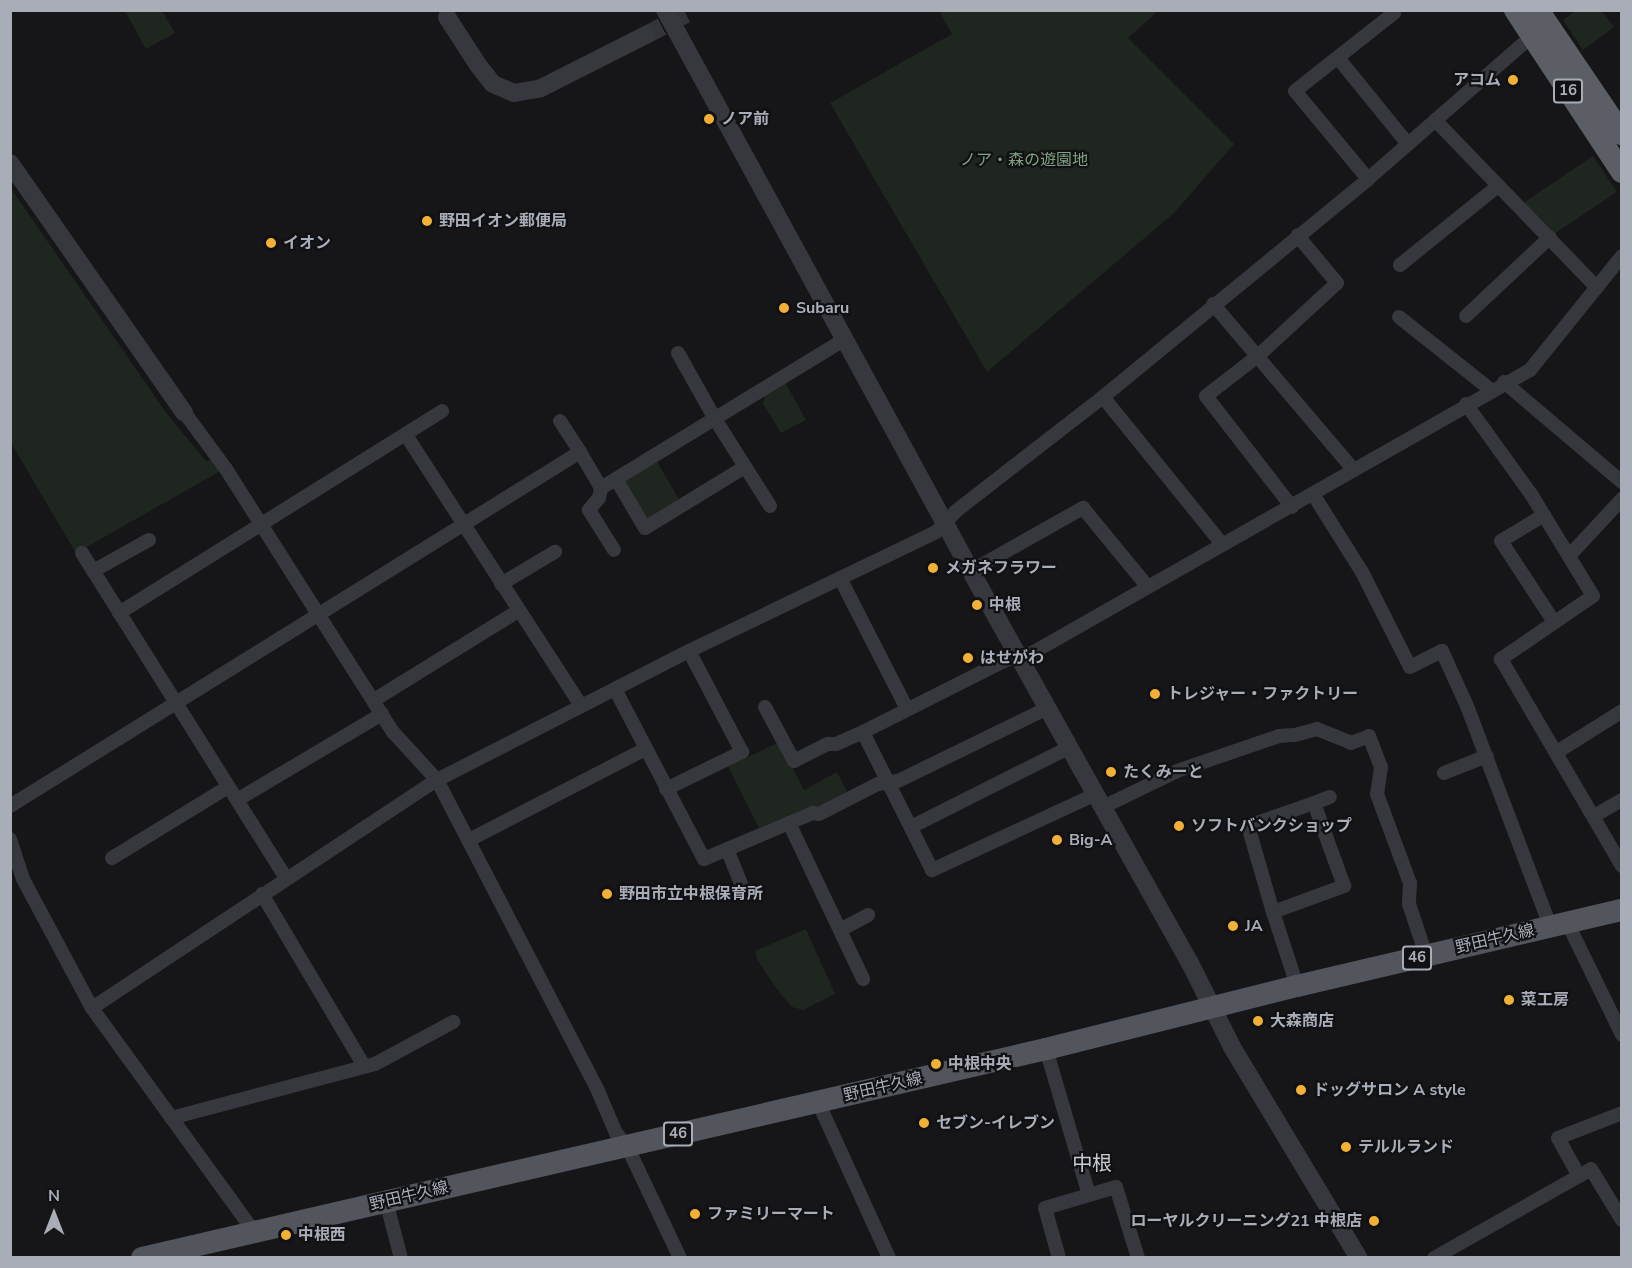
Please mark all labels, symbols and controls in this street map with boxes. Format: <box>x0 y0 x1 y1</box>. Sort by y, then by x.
place label: アコム <box>1453 70 1501 90</box>
marker: アコム <box>1506 73 1520 87</box>
road number: 16 <box>1553 79 1583 103</box>
place label: ノア前 <box>721 109 769 129</box>
marker: ノア前 <box>702 112 716 126</box>
park label: ノア・森の遊園地 <box>960 150 1088 170</box>
place label: 野田イオン郵便局 <box>439 211 567 231</box>
marker: 野田イオン郵便局 <box>420 214 434 228</box>
place label: イオン <box>283 233 331 253</box>
marker: イオン <box>264 236 278 250</box>
place label: Subaru <box>796 298 849 318</box>
marker: Subaru <box>777 301 791 315</box>
place label: メガネフラワー <box>945 558 1057 578</box>
marker: メガネフラワー <box>926 561 940 575</box>
place label: 中根 <box>989 595 1021 615</box>
marker: 中根 <box>970 598 984 612</box>
place label: はせがわ <box>980 648 1044 668</box>
marker: はせがわ <box>961 651 975 665</box>
place label: トレジャー・ファクトリー <box>1167 684 1359 704</box>
marker: トレジャー・ファクトリー <box>1148 687 1162 701</box>
place label: たくみーと <box>1123 762 1203 782</box>
marker: たくみーと <box>1104 765 1118 779</box>
place label: ソフトバンクショップ <box>1191 816 1351 836</box>
marker: ソフトバンクショップ <box>1172 819 1186 833</box>
place label: Big-A <box>1069 830 1112 850</box>
marker: Big-A <box>1050 833 1064 847</box>
place label: 野田市立中根保育所 <box>619 884 763 904</box>
marker: 野田市立中根保育所 <box>600 887 614 901</box>
place label: JA <box>1245 916 1263 936</box>
marker: JA <box>1226 919 1240 933</box>
street label: 野田牛久線 <box>1454 921 1536 957</box>
road number: 46 <box>1402 946 1432 970</box>
place label: 菜工房 <box>1521 990 1569 1010</box>
marker: 菜工房 <box>1502 993 1516 1007</box>
place label: 大森商店 <box>1270 1011 1334 1031</box>
marker: 大森商店 <box>1251 1014 1265 1028</box>
place label: 中根中央 <box>948 1054 1012 1074</box>
marker: 中根中央 <box>929 1057 943 1071</box>
street label: 野田牛久線 <box>842 1069 924 1105</box>
place label: ドッグサロン A style <box>1313 1080 1466 1100</box>
marker: ドッグサロン A style <box>1294 1083 1308 1097</box>
place label: セブン-イレブン <box>936 1113 1055 1133</box>
marker: セブン-イレブン <box>917 1116 931 1130</box>
road number: 46 <box>663 1122 693 1146</box>
place label: テルルランド <box>1358 1137 1454 1157</box>
marker: テルルランド <box>1339 1140 1353 1154</box>
district label: 中根 <box>1072 1151 1112 1175</box>
street label: 野田牛久線 <box>368 1178 450 1214</box>
north arrow <box>24 1184 84 1244</box>
text: N <box>48 1185 60 1207</box>
place label: ファミリーマート <box>707 1204 835 1224</box>
marker: ファミリーマート <box>688 1207 702 1221</box>
place label: ローヤルクリーニング21 中根店 <box>1130 1211 1362 1231</box>
marker: ローヤルクリーニング21 中根店 <box>1367 1214 1381 1228</box>
place label: 中根西 <box>298 1225 346 1245</box>
marker: 中根西 <box>279 1228 293 1242</box>

